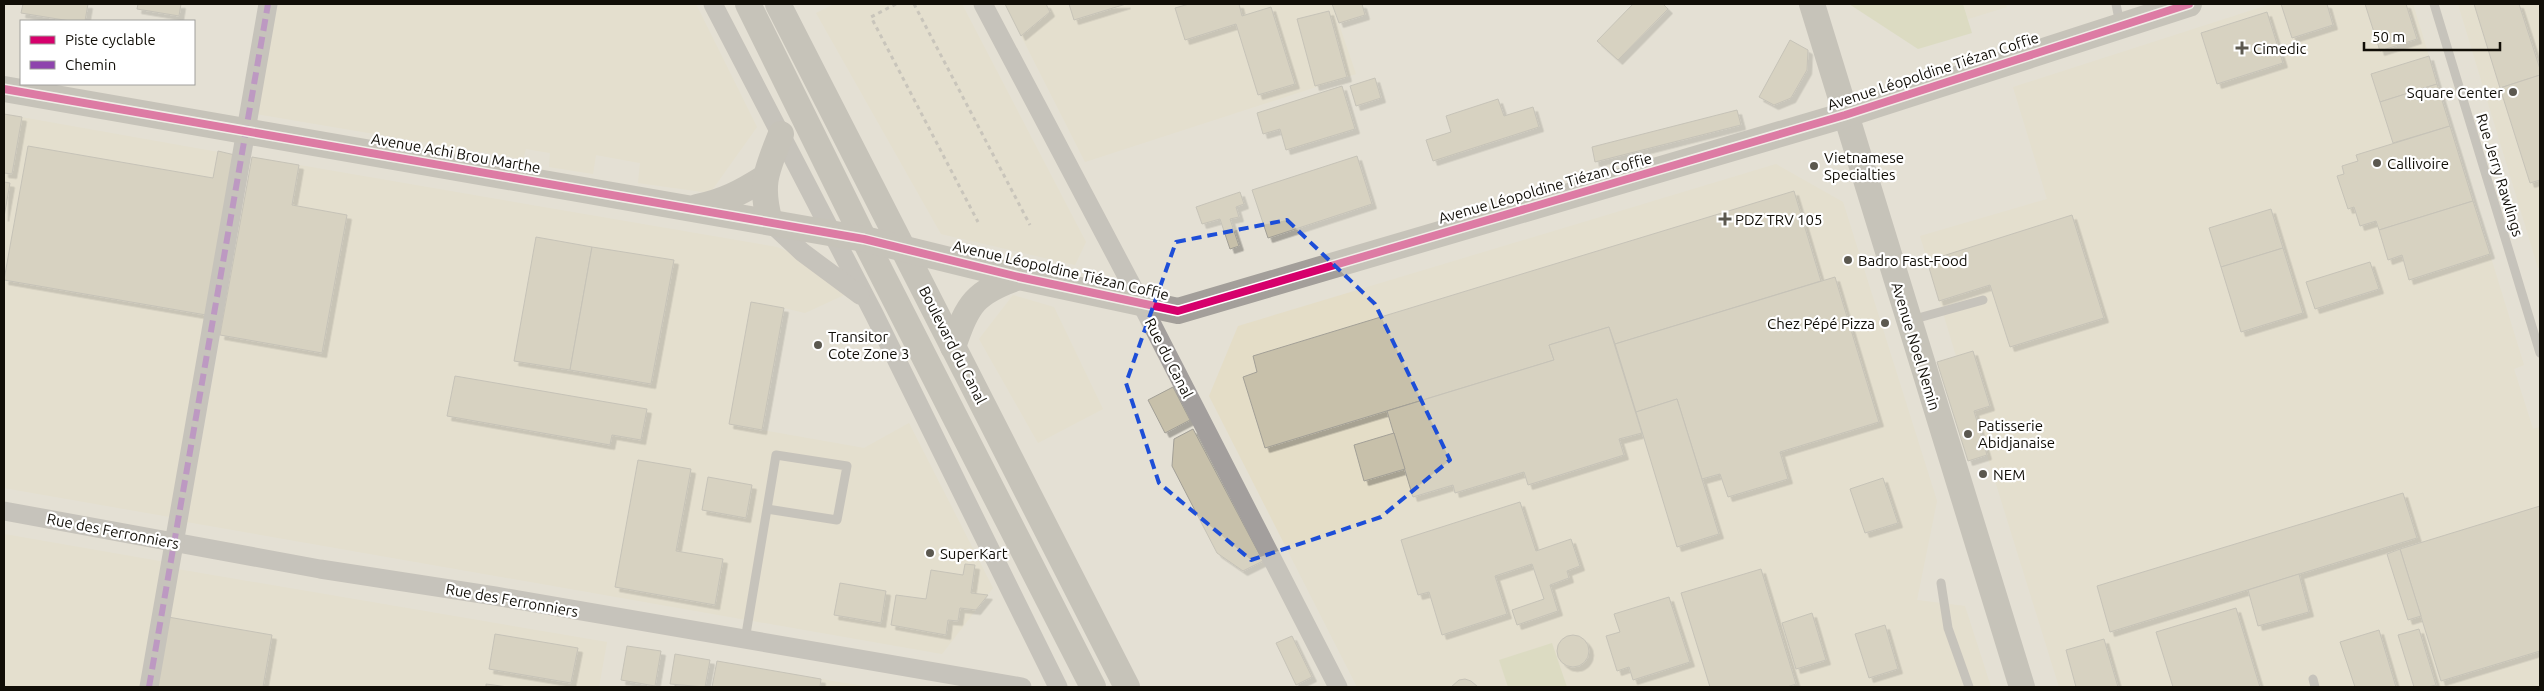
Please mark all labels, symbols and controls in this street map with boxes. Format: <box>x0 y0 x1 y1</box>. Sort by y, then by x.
legend <box>20 20 195 85</box>
scale bar <box>2364 20 2500 52</box>
text: 50 m <box>2372 28 2405 45</box>
street label: Avenue Léopoldine Tiézan Coffie <box>1825 29 2041 113</box>
text: Piste cyclable <box>65 31 156 48</box>
place label: Cimedic <box>2253 40 2306 57</box>
marker: Cimedic <box>2235 41 2249 55</box>
text: Chemin <box>65 56 116 73</box>
place label: Square Center <box>2407 84 2503 101</box>
marker: Square Center <box>2507 86 2519 98</box>
street label: Rue Jerry Rawlings <box>2473 112 2527 238</box>
street label: Avenue Achi Brou Marthe <box>370 130 542 176</box>
street label: Avenue Léopoldine Tiézan Coffie <box>1436 149 1654 227</box>
place label: Vietnamese Specialties <box>1824 149 1904 183</box>
place label: Callivoire <box>2387 155 2449 172</box>
marker: Callivoire <box>2371 157 2383 169</box>
marker: Vietnamese Specialties <box>1808 160 1820 172</box>
place label: PDZ TRV 105 <box>1735 211 1822 228</box>
marker: PDZ TRV 105 <box>1719 213 1731 225</box>
street label: Avenue Léopoldine Tiézan Coffie <box>951 237 1171 303</box>
place label: Badro Fast-Food <box>1858 252 1967 269</box>
marker: Badro Fast-Food <box>1842 254 1854 266</box>
street label: Avenue Noel Nemin <box>1888 280 1944 412</box>
street label: Boulevard du Canal <box>916 283 990 407</box>
street label: Rue du Canal <box>1142 315 1196 401</box>
place label: Chez Pépé Pizza <box>1767 315 1875 332</box>
marker: Chez Pépé Pizza <box>1879 317 1891 329</box>
place label: Transitor Cote Zone 3 <box>828 328 909 362</box>
marker: Transitor Cote Zone 3 <box>812 339 824 351</box>
place label: Patisserie Abidjanaise <box>1978 417 2055 451</box>
marker: Patisserie Abidjanaise <box>1962 428 1974 440</box>
place label: NEM <box>1993 466 2025 483</box>
marker: NEM <box>1977 468 1989 480</box>
street label: Rue des Ferronniers <box>46 510 180 552</box>
place label: SuperKart <box>940 545 1008 562</box>
marker: SuperKart <box>924 547 936 559</box>
street label: Rue des Ferronniers <box>444 580 580 620</box>

